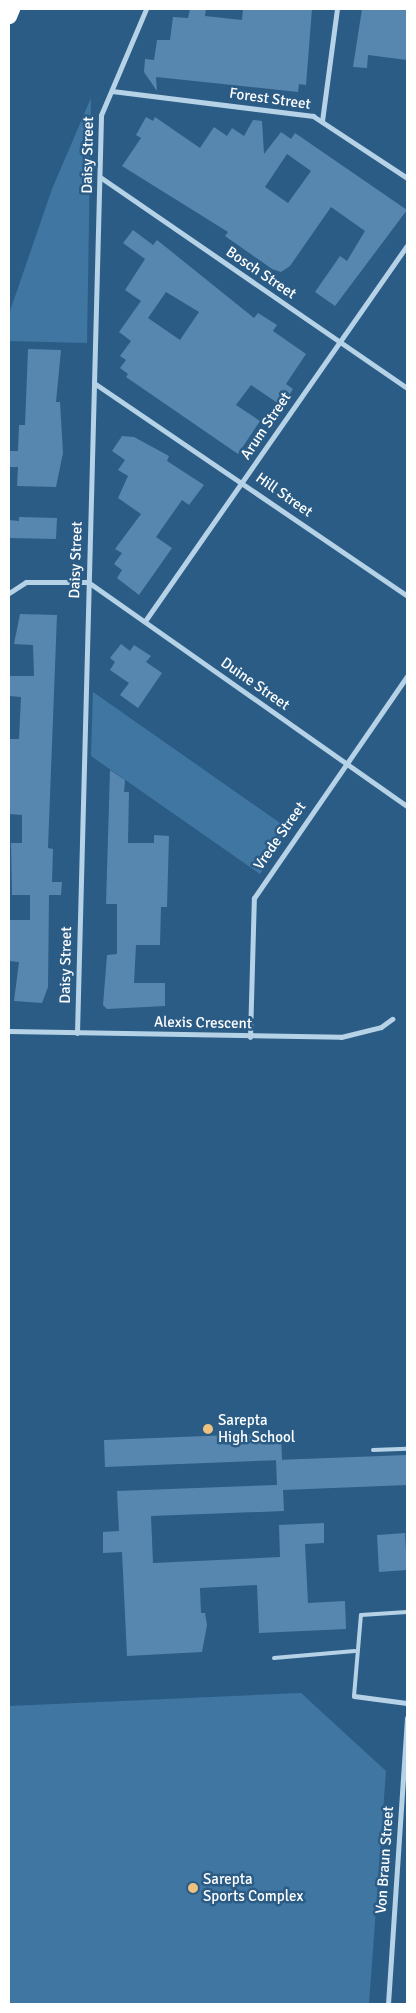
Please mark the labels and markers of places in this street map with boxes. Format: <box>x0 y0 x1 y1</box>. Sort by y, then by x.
place label: Sarepta High School <box>218 1411 295 1446</box>
marker: Sarepta High School <box>202 1423 214 1435</box>
place label: Sarepta Sports Complex <box>203 1870 303 1905</box>
marker: Sarepta Sports Complex <box>187 1882 199 1894</box>

